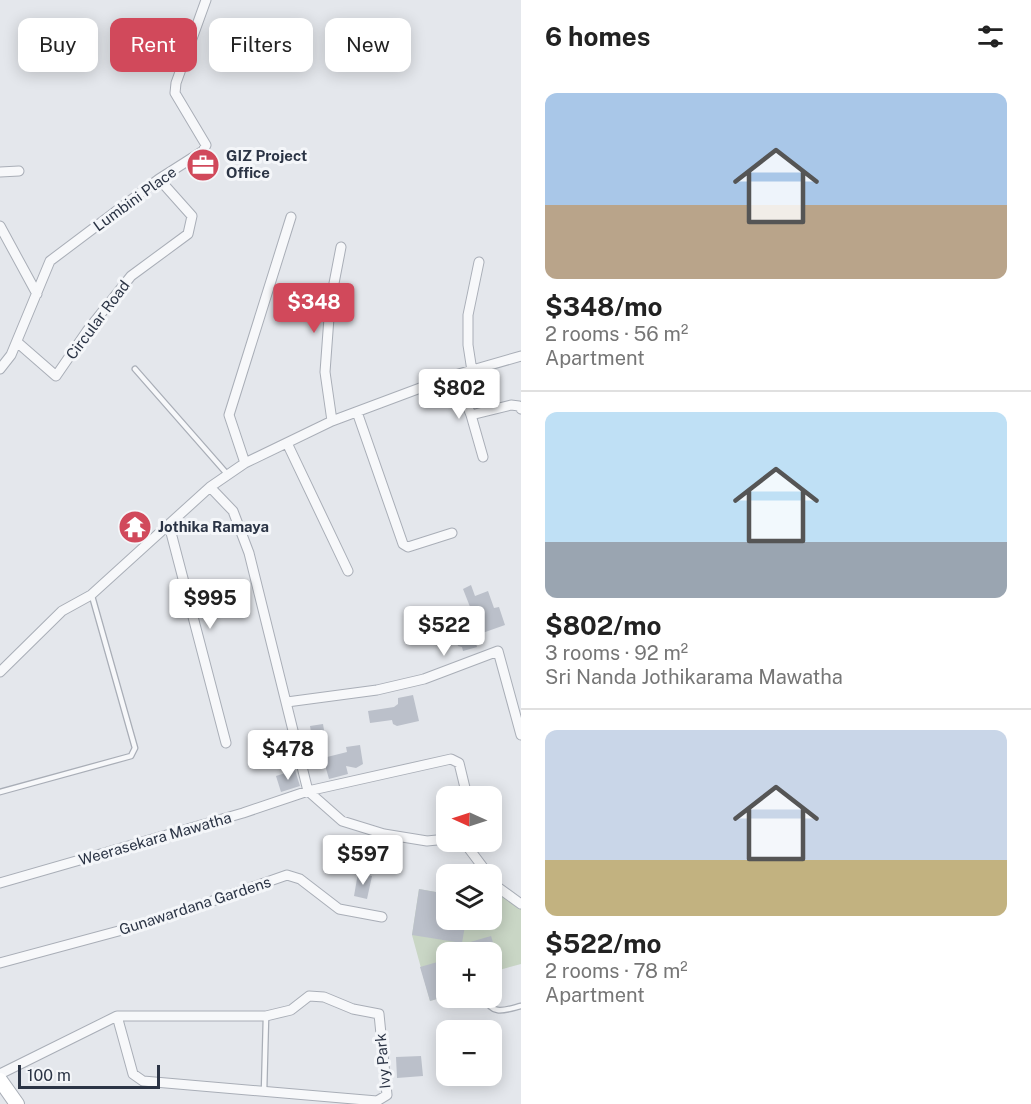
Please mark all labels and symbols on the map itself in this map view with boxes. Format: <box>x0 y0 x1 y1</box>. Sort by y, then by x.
office icon: GIZ Project Office <box>185 147 221 183</box>
place label: GIZ Project Office <box>226 147 307 181</box>
street label: Lumbini Place <box>90 163 179 234</box>
street label: Circular Road <box>62 277 133 363</box>
pin: $348 <box>278 283 350 334</box>
pin: $802 <box>423 369 495 420</box>
temple icon: Jothika Ramaya <box>117 509 153 545</box>
place label: Jothika Ramaya <box>158 518 269 535</box>
pin: $995 <box>174 579 246 630</box>
pin: $522 <box>408 606 480 657</box>
pin: $478 <box>252 730 324 781</box>
north arrow <box>436 786 502 852</box>
street label: Weerasekara Mawatha <box>77 809 233 868</box>
pin: $597 <box>327 835 399 886</box>
street label: Gunawardana Gardens <box>117 873 273 938</box>
street label: Ivy Park <box>372 1033 393 1089</box>
scale bar <box>18 1062 160 1090</box>

